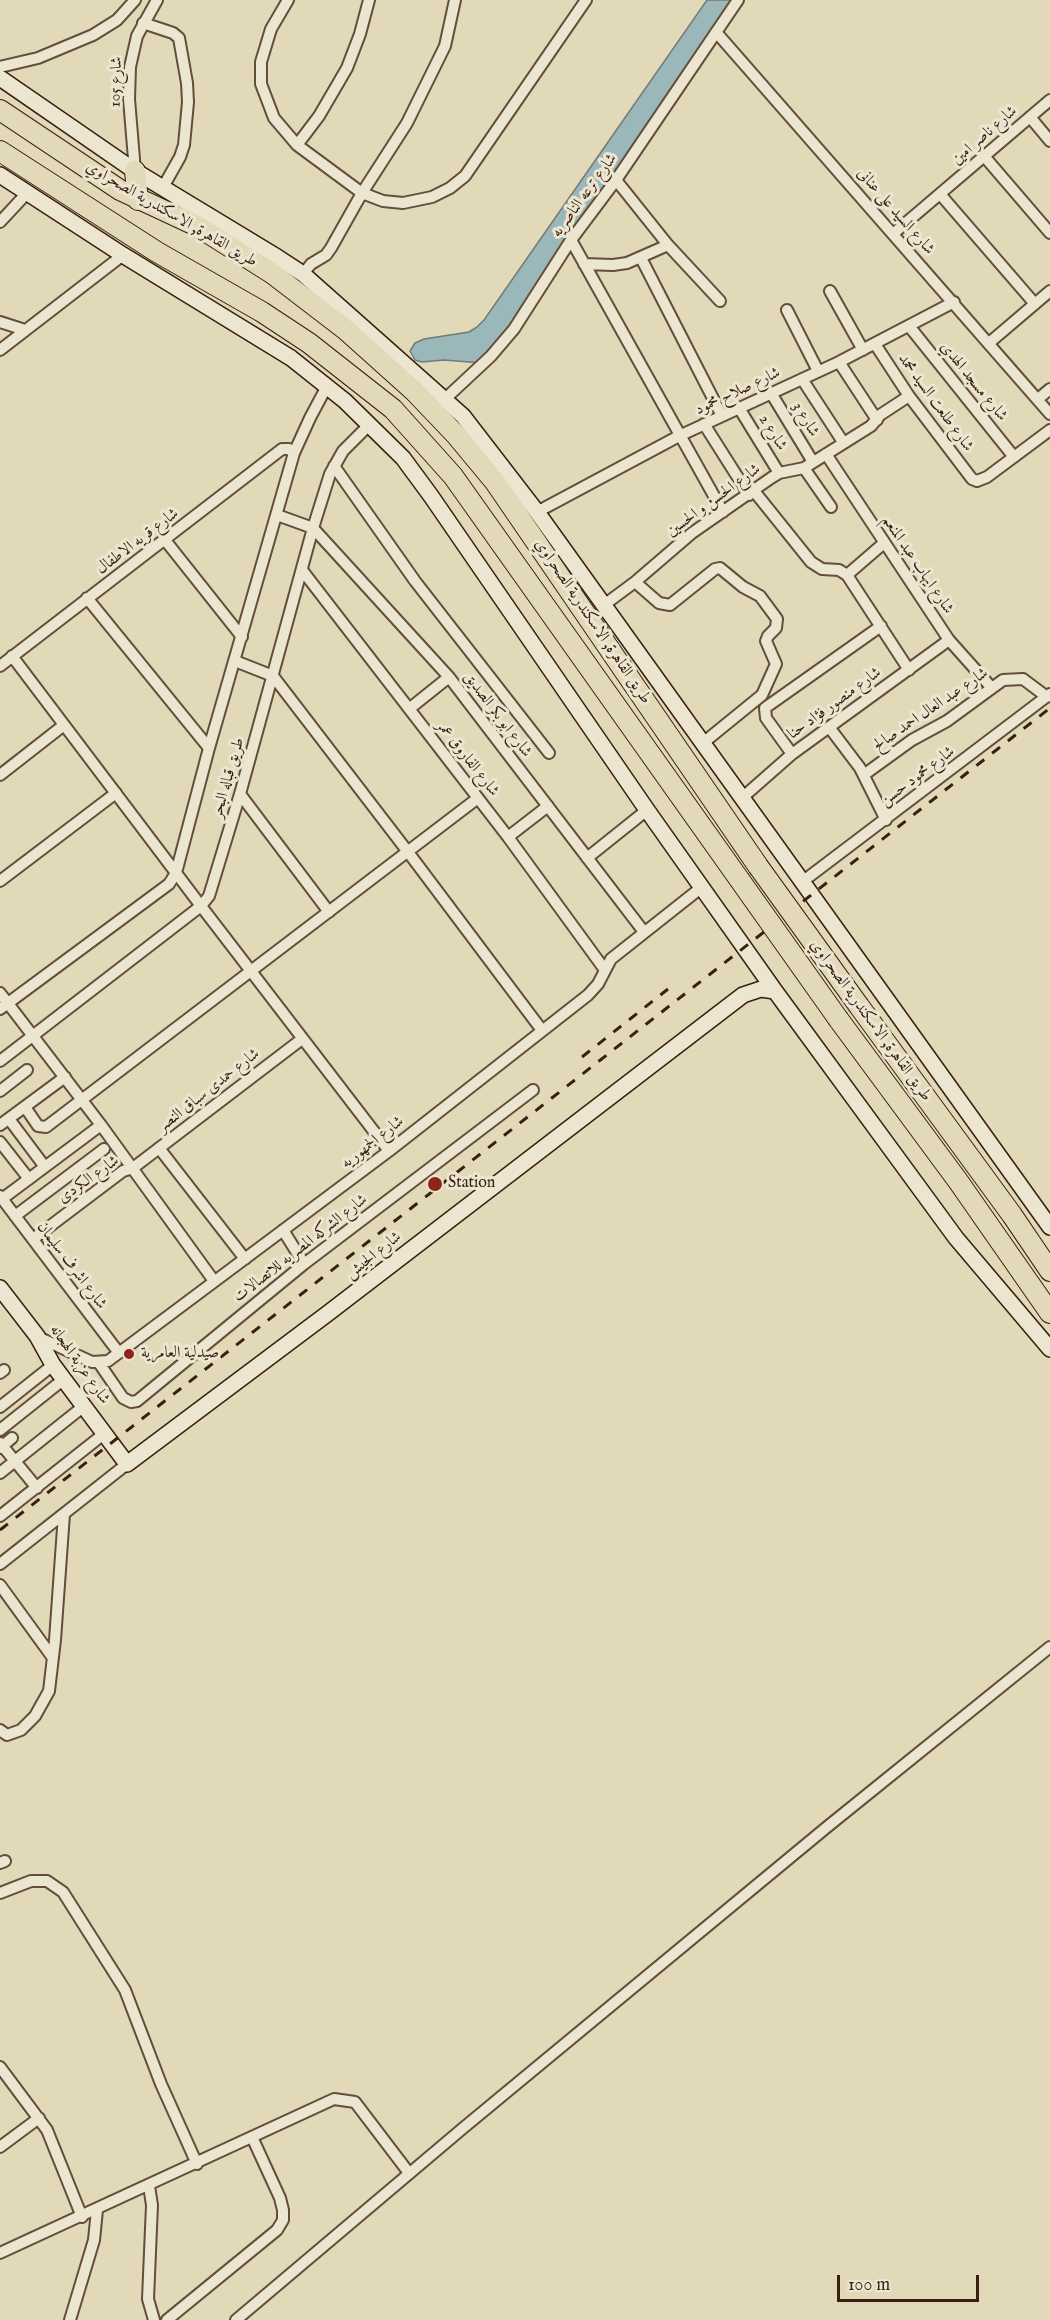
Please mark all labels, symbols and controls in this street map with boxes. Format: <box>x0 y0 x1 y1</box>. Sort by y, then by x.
street label: شارع 105 <box>107 56 127 108</box>
street label: شارع ناصر امين <box>948 102 1022 170</box>
street label: شارع ترعه الناصريه <box>548 150 622 242</box>
street label: طريق القاهرة, الاسكندرية الصحراوي <box>82 158 260 272</box>
street label: شارع السيد على عنانى <box>852 165 938 259</box>
street label: شارع مسجد الهدي <box>935 338 1011 426</box>
street label: شارع طلعت السيد محمد <box>893 350 977 456</box>
street label: شارع صلاح محمود <box>692 364 784 420</box>
street label: شارع 3 <box>787 399 823 441</box>
street label: شارع 2 <box>754 411 790 455</box>
street label: شارع الحسن و الحسين <box>663 460 765 542</box>
street label: شارع قريه الاطفال <box>93 505 183 579</box>
street label: شارع ايهاب عبد المنعم <box>877 512 957 618</box>
street label: طريق القاهرة, الاسكندرية الصحراوي <box>530 536 654 708</box>
street label: شارع منصور فؤاد حنا <box>785 664 885 744</box>
street label: شارع عبد العال احمد صالح <box>870 664 992 756</box>
street label: شارع ابو بكر الصديق <box>459 668 535 762</box>
street label: شارع الفاروق عمر <box>431 717 503 801</box>
street label: طريق قباله البحر <box>208 736 250 820</box>
street label: شارع محمود حسن <box>877 743 959 811</box>
street label: طريق القاهرة, الاسكندرية الصحراوي <box>805 937 935 1105</box>
street label: شارع حمدى سباق النصر <box>154 1045 264 1137</box>
street label: شارع الجمهوريه <box>338 1113 408 1173</box>
street label: شارع الكردى <box>55 1152 123 1208</box>
place label: Station <box>448 1174 495 1194</box>
marker: Station <box>426 1175 444 1193</box>
street label: شارع الشركه المصريه للاتصالات <box>230 1191 372 1307</box>
street label: شارع اشرف سليمان <box>32 1218 110 1314</box>
street label: شارع الجيش <box>342 1228 406 1284</box>
street label: شارع عزبة الهجانه <box>45 1322 113 1408</box>
place label: صيدلية العامرية <box>141 1344 219 1364</box>
marker: صيدلية العامرية <box>122 1347 136 1361</box>
scale bar <box>840 2263 982 2301</box>
text: 100 m <box>848 2274 890 2297</box>

